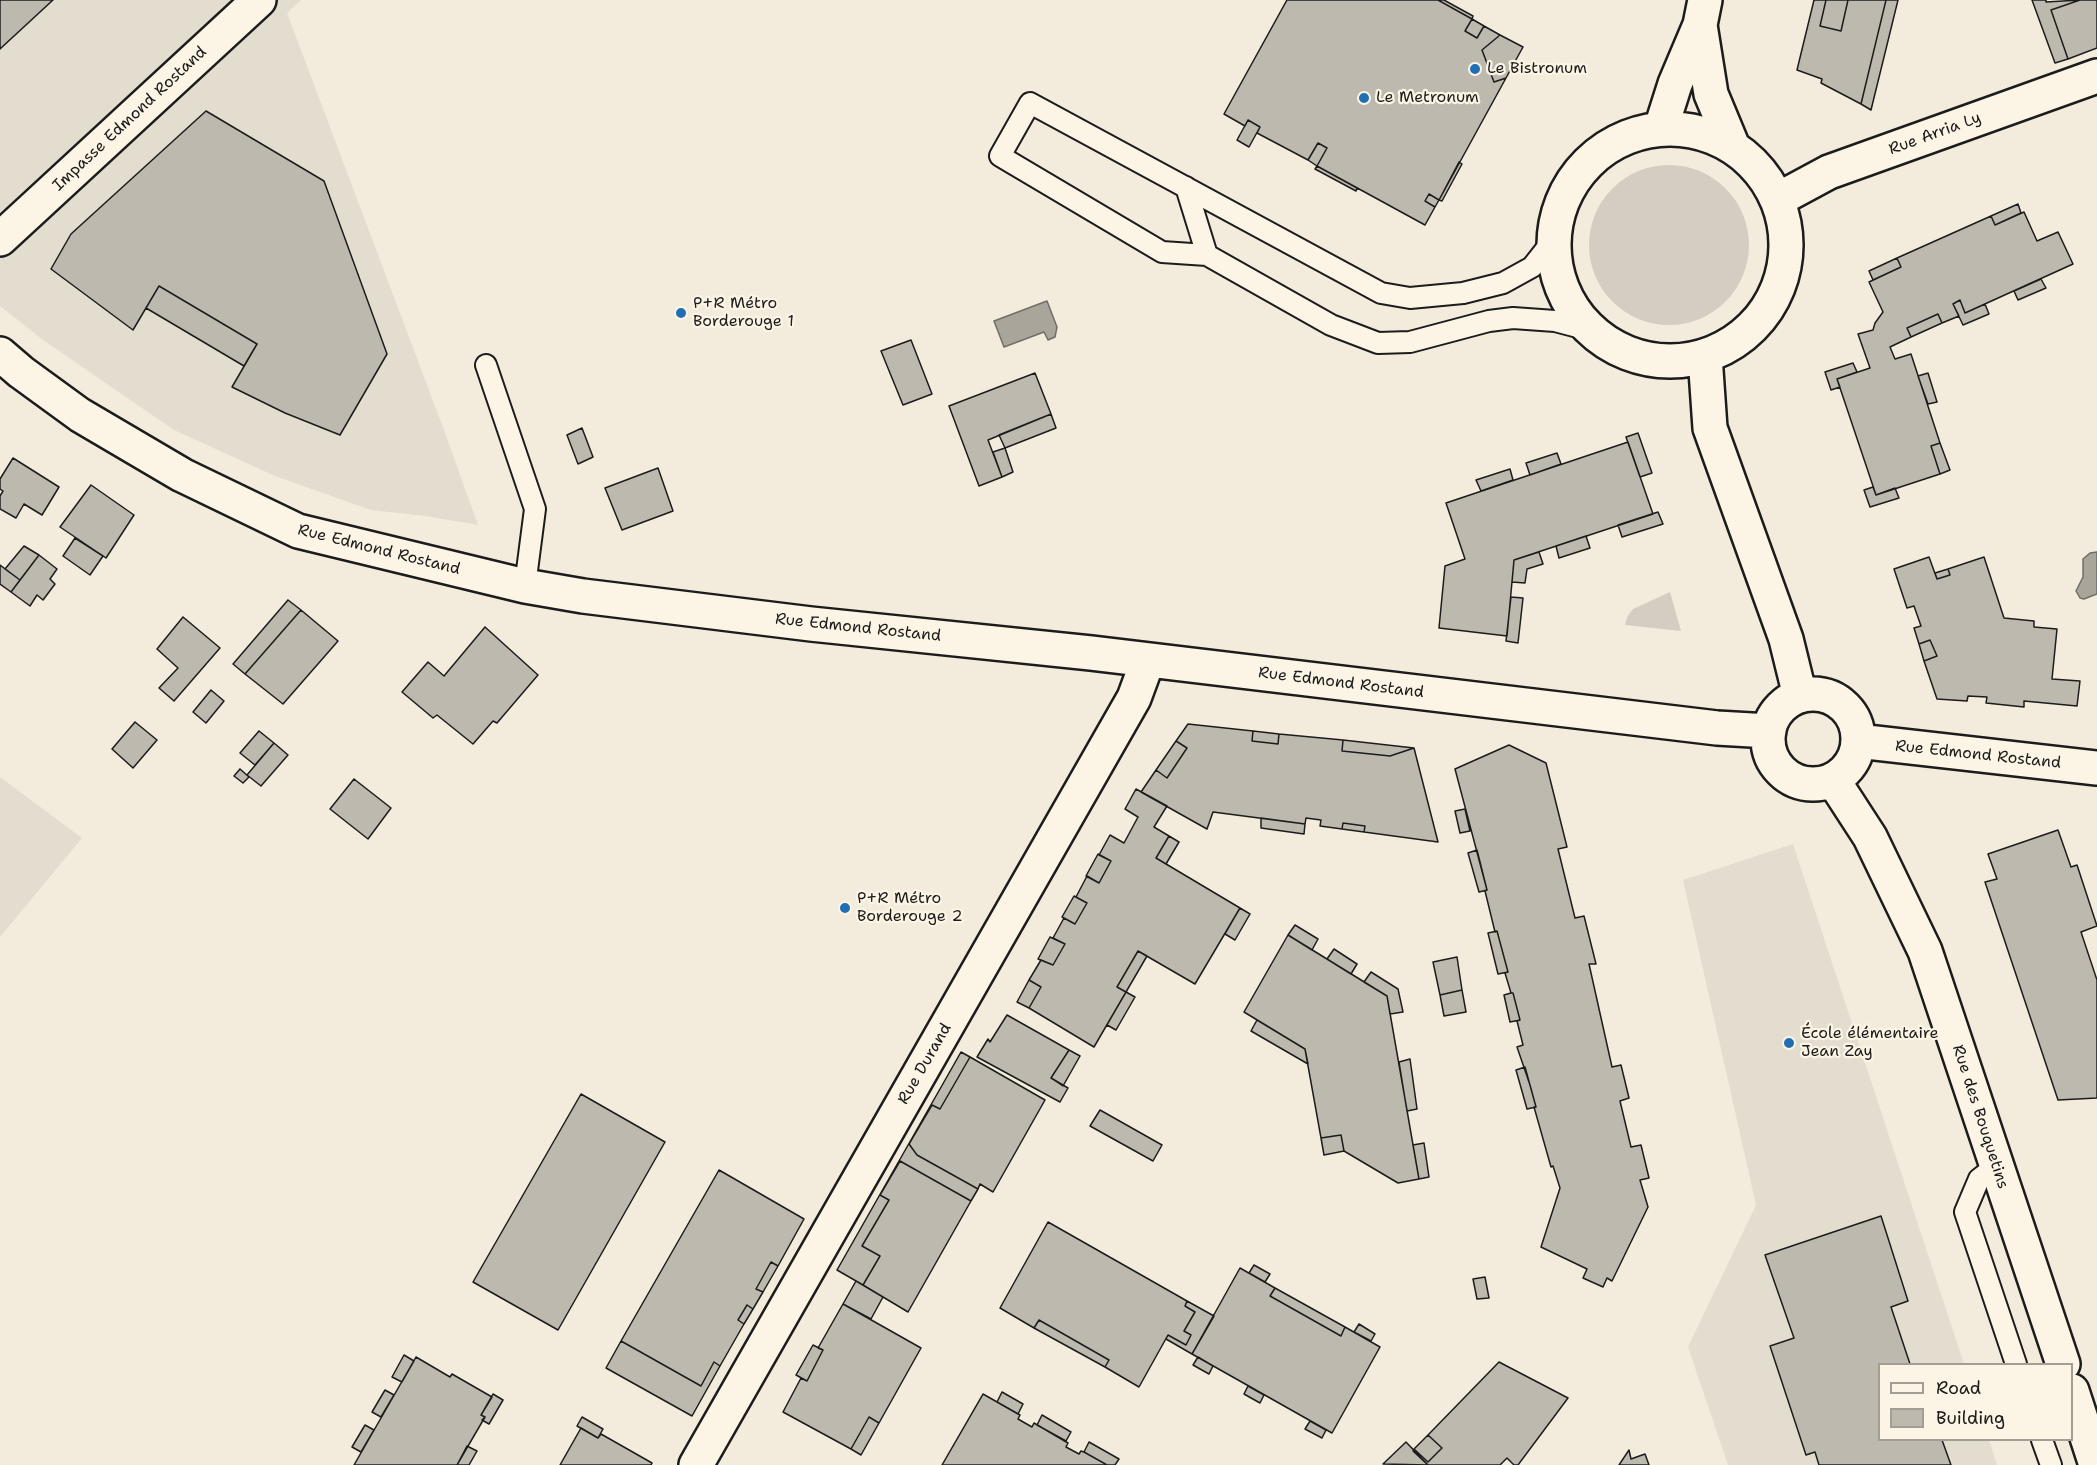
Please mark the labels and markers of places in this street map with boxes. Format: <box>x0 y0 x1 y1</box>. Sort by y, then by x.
place label: Le Bistronum <box>1487 59 1587 79</box>
marker: Le Bistronum <box>1468 62 1482 76</box>
place label: Le Metronum <box>1376 88 1479 108</box>
marker: Le Metronum <box>1357 91 1371 105</box>
place label: P+R Métro Borderouge 1 <box>693 294 794 332</box>
marker: P+R Métro Borderouge 1 <box>674 306 688 320</box>
place label: P+R Métro Borderouge 2 <box>857 889 963 927</box>
marker: P+R Métro Borderouge 2 <box>838 901 852 915</box>
place label: École élémentaire Jean Zay <box>1801 1024 1938 1062</box>
marker: École élémentaire Jean Zay <box>1782 1036 1796 1050</box>

